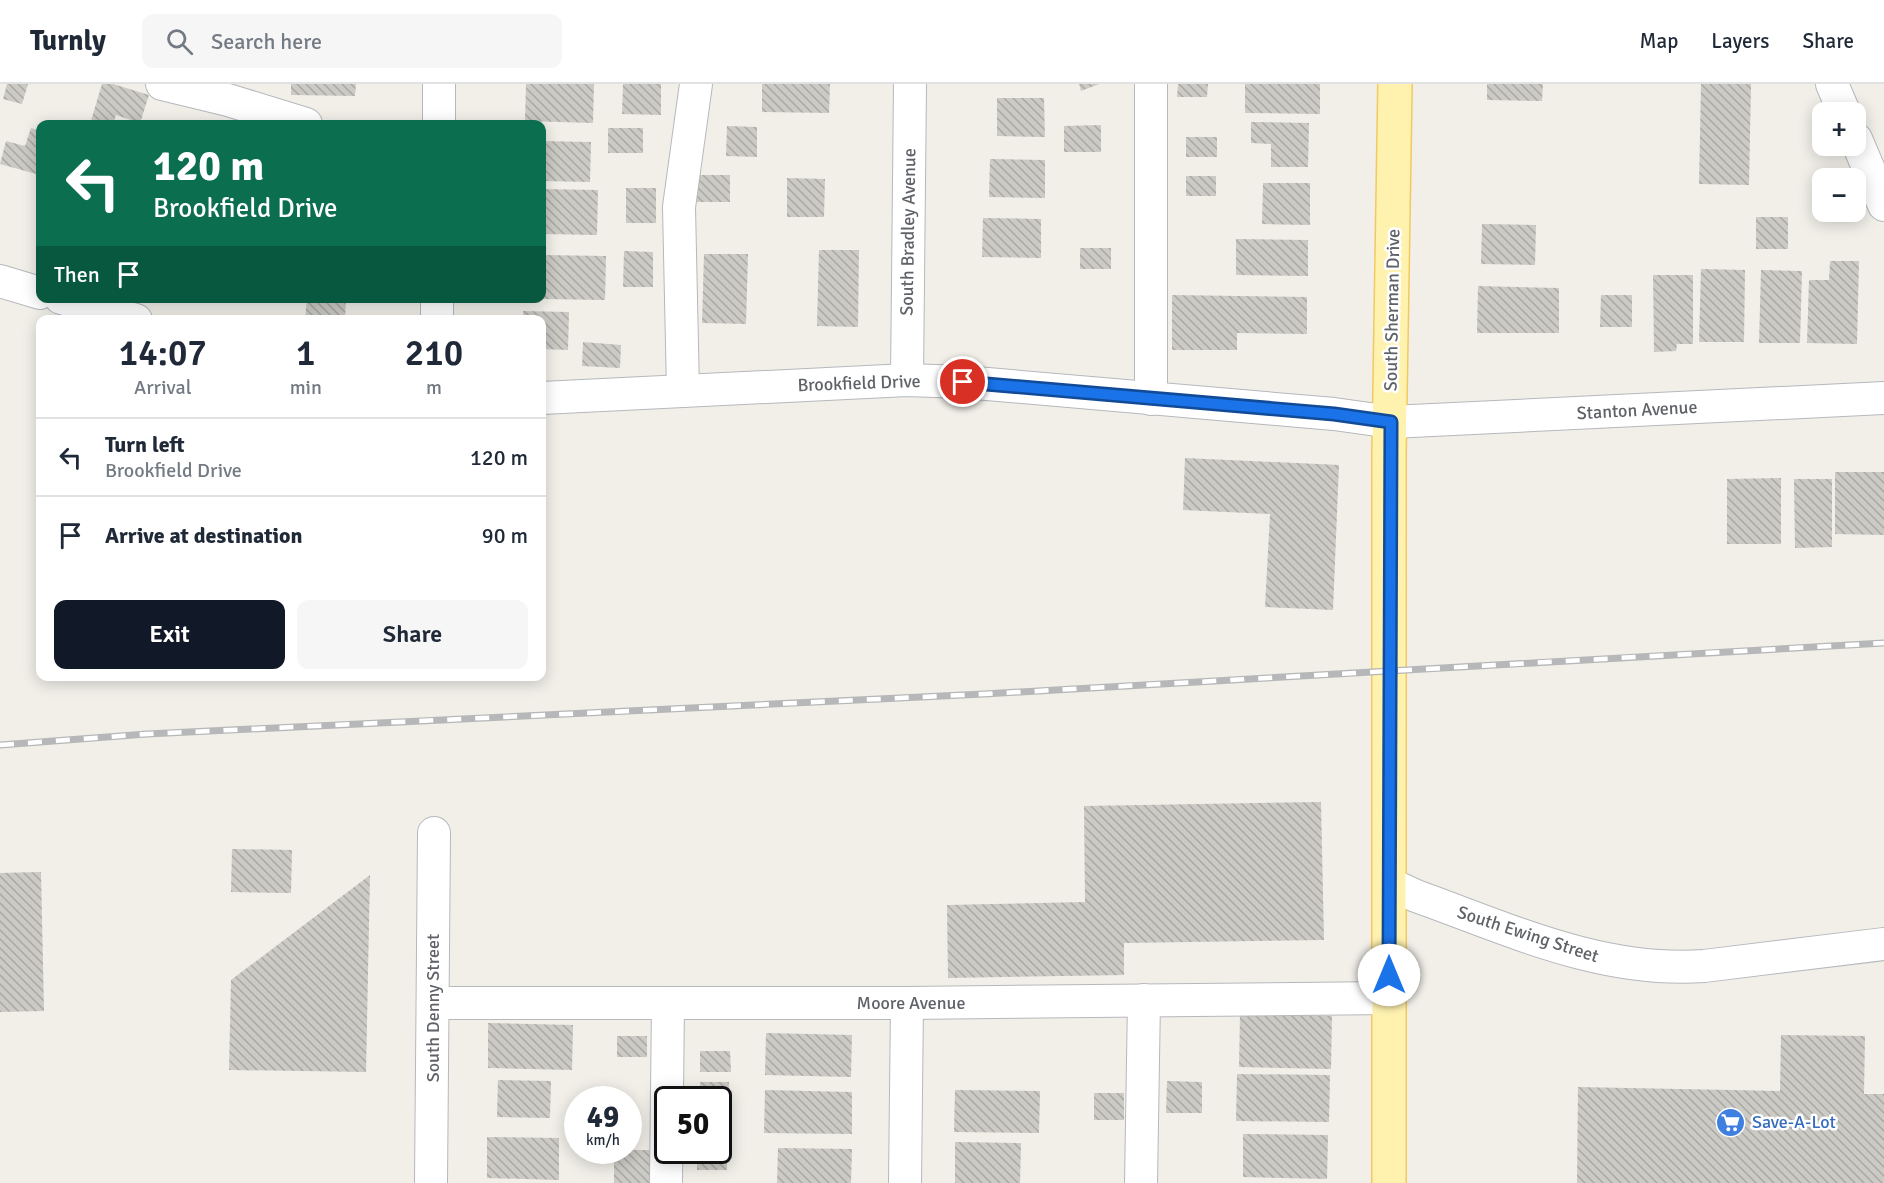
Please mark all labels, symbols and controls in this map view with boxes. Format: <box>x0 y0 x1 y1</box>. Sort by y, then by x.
search box <box>142 14 562 68</box>
text: Turnly <box>30 24 106 58</box>
icon: search <box>163 25 196 58</box>
text: Search here <box>211 28 322 55</box>
text: Map <box>1640 28 1678 54</box>
text: Layers <box>1711 28 1769 54</box>
text: Share <box>1802 28 1854 54</box>
map controls <box>1812 102 1866 222</box>
button: + <box>1812 102 1866 156</box>
text: 120 m <box>153 141 264 192</box>
icon: left <box>54 144 132 222</box>
street label: South Bradley Avenue <box>896 148 920 316</box>
button: − <box>1812 168 1866 222</box>
text: Brookfield Drive <box>153 192 338 225</box>
street label: South Sherman Drive <box>1380 229 1404 391</box>
icon: arrive <box>112 258 145 291</box>
text: Then <box>54 261 100 288</box>
text: 14:07 <box>119 331 207 376</box>
text: 1 <box>296 331 316 376</box>
text: 210 <box>405 331 463 376</box>
pin <box>937 356 988 407</box>
icon: arrive <box>946 365 979 398</box>
street label: Brookfield Drive <box>797 370 921 396</box>
text: Arrival <box>134 375 192 400</box>
text: min <box>290 375 322 400</box>
text: m <box>426 375 442 400</box>
street label: Stanton Avenue <box>1576 396 1698 424</box>
text: Turn left <box>105 431 185 458</box>
icon: left <box>54 441 87 474</box>
text: 120 m <box>470 444 528 471</box>
text: Brookfield Drive <box>105 458 242 483</box>
icon: arrive <box>54 519 87 552</box>
text: Arrive at destination <box>105 522 302 549</box>
text: 90 m <box>482 522 528 549</box>
button: Exit <box>54 600 285 669</box>
button: Share <box>297 600 528 669</box>
street label: South Ewing Street <box>1454 901 1602 967</box>
street label: South Denny Street <box>422 934 444 1082</box>
position arrow <box>1357 943 1421 1007</box>
street label: Moore Avenue <box>857 992 965 1014</box>
speed limit sign: 50 <box>654 1086 732 1164</box>
text: 49 <box>587 1099 619 1136</box>
supermarket icon: Save-A-Lot <box>1715 1106 1747 1138</box>
place label: Save-A-Lot <box>1752 1111 1836 1133</box>
text: km/h <box>586 1131 620 1149</box>

